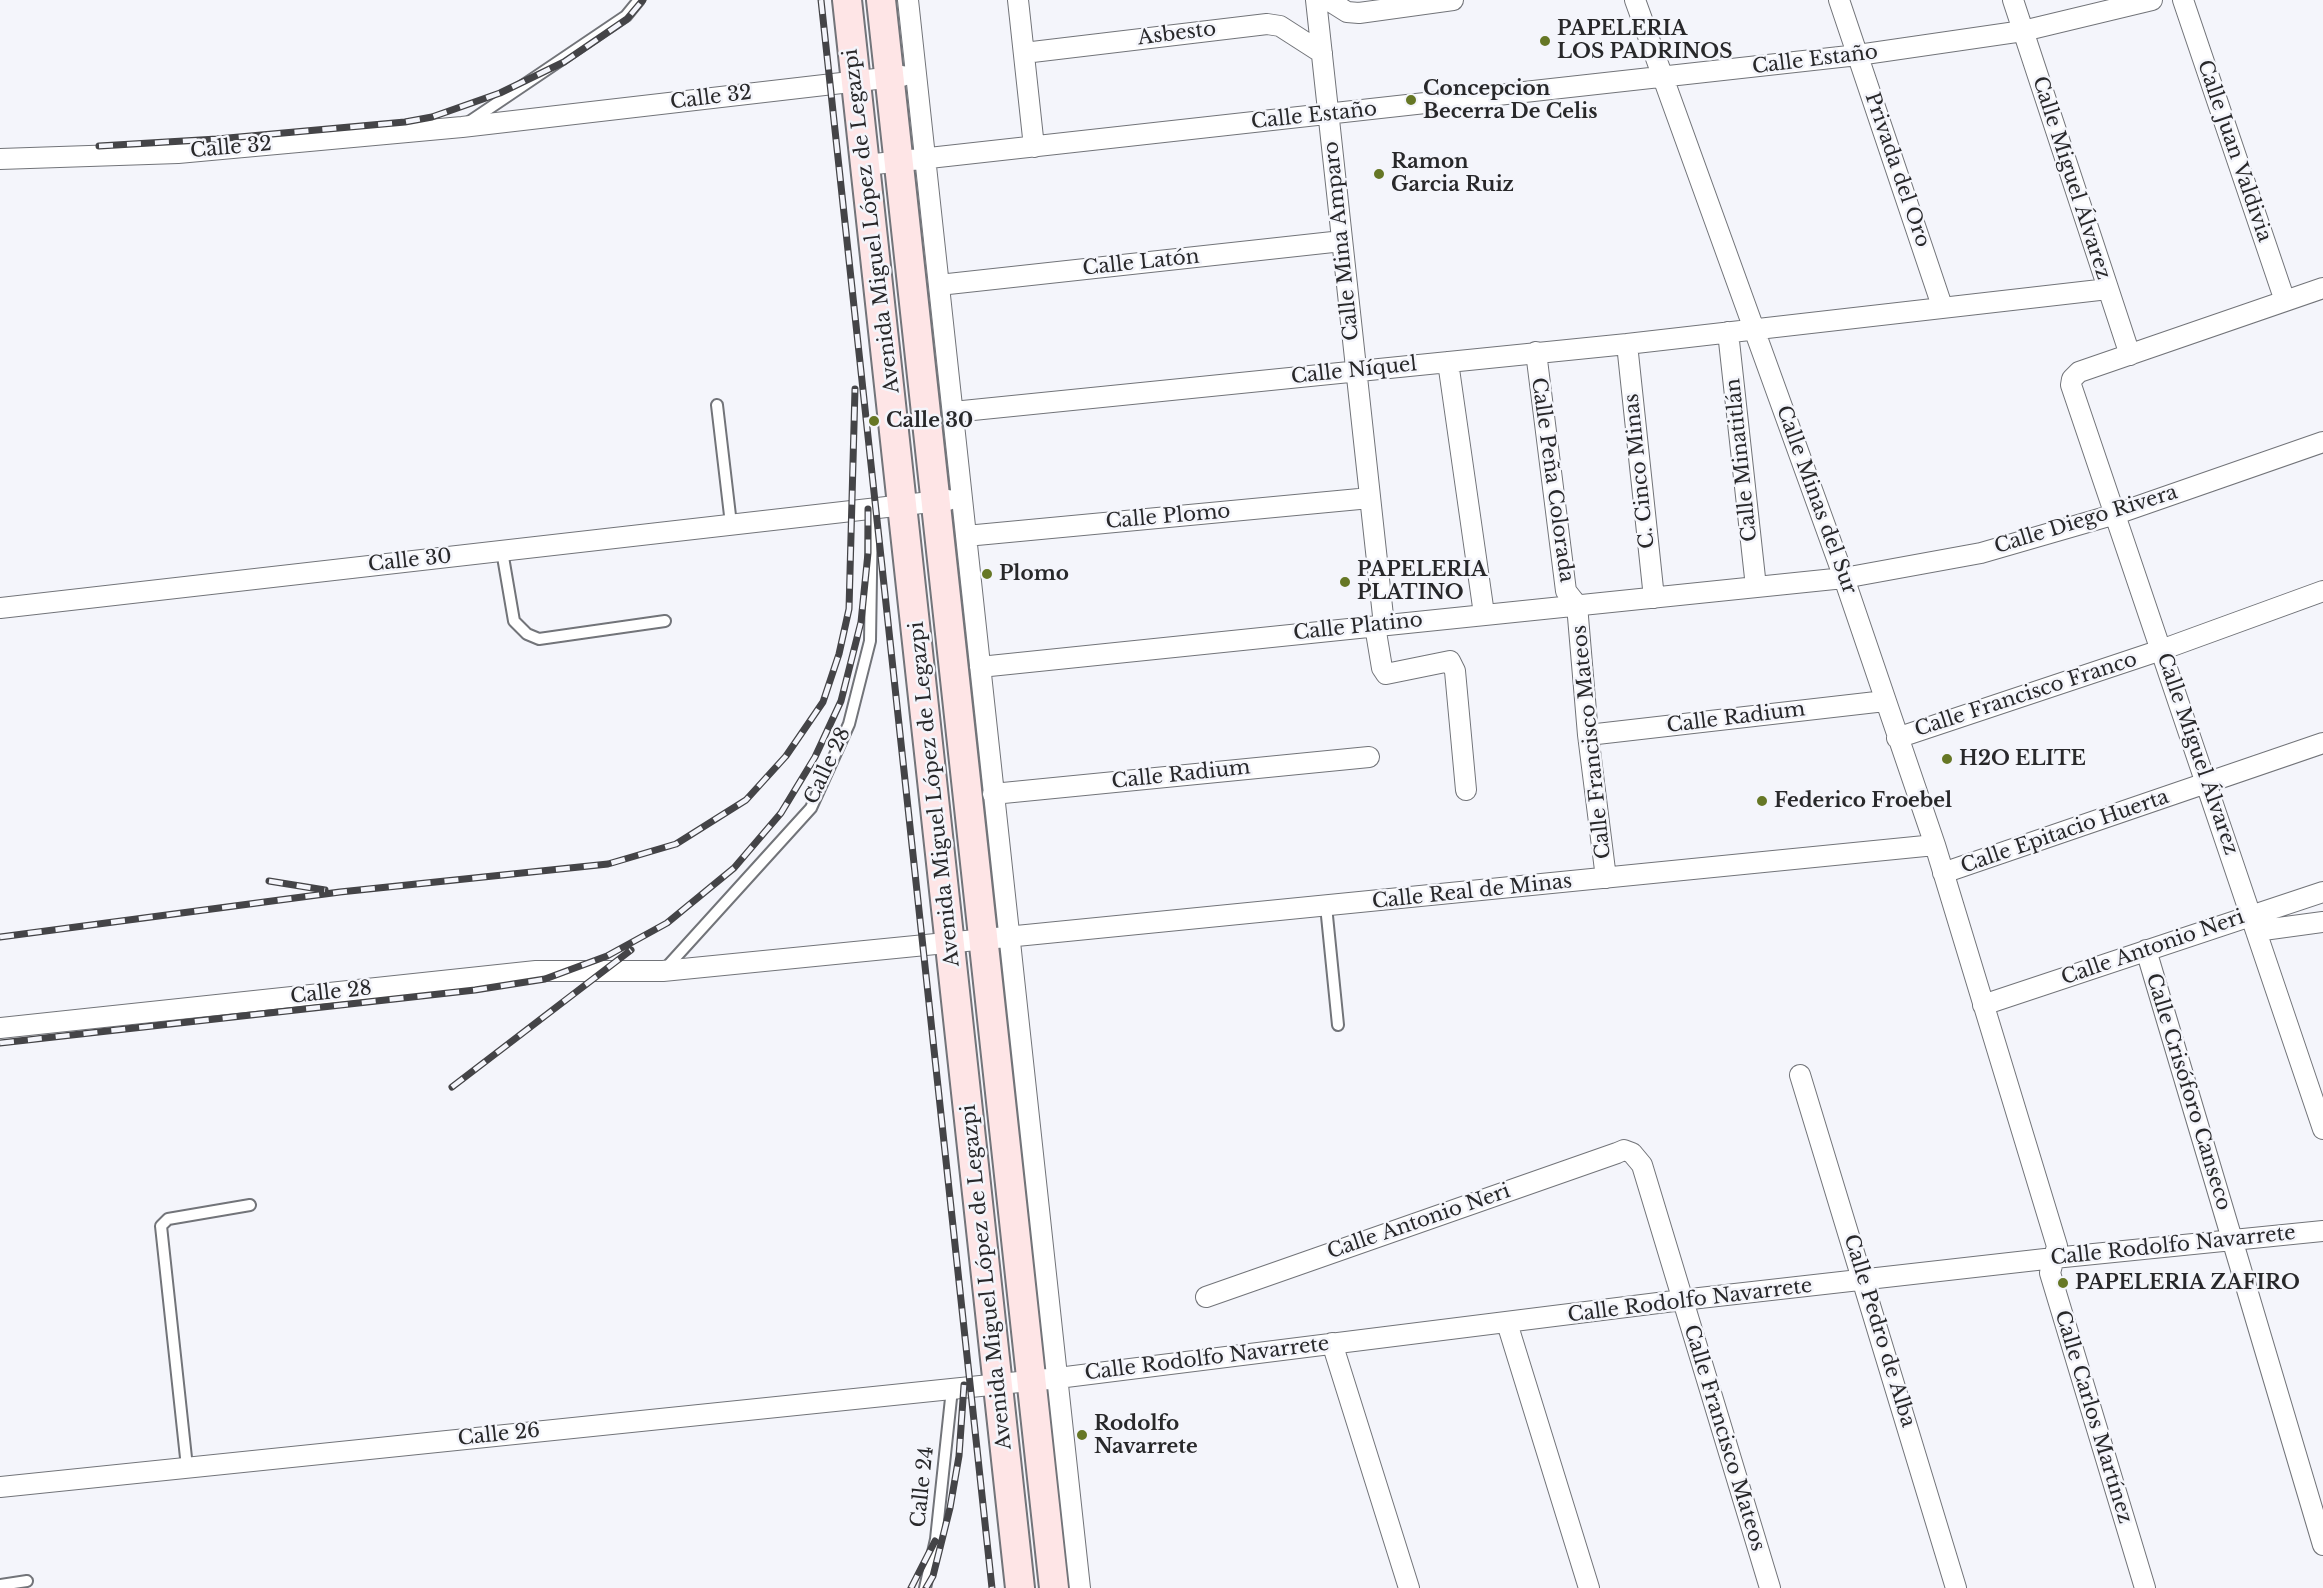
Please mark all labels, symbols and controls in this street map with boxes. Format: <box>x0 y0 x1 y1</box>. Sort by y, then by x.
street label: Asbesto <box>1136 17 1218 51</box>
place label: PAPELERIA LOS PADRINOS <box>1557 17 1732 64</box>
marker: PAPELERIA LOS PADRINOS <box>1538 34 1552 48</box>
street label: Calle Estaño <box>1751 40 1879 80</box>
street label: Avenida Miguel López de Legazpi <box>839 47 905 395</box>
street label: Calle Juan Valdivia <box>2192 57 2276 245</box>
street label: Calle Miguel Álvarez <box>2027 74 2115 282</box>
place label: Concepcion Becerra De Celis <box>1423 77 1598 124</box>
street label: Calle 32 <box>669 81 753 115</box>
street label: Privada del Oro <box>1859 90 1935 250</box>
marker: Concepcion Becerra De Celis <box>1404 93 1418 107</box>
street label: Calle Estaño <box>1250 97 1378 135</box>
street label: Calle 32 <box>189 132 273 164</box>
street label: Calle Mina Amparo <box>1320 140 1364 342</box>
place label: Ramon Garcia Ruiz <box>1391 150 1514 197</box>
marker: Ramon Garcia Ruiz <box>1372 167 1386 181</box>
street label: Calle Latón <box>1081 245 1201 281</box>
street label: Calle Níquel <box>1290 352 1418 390</box>
street label: Calle Peña Colorada <box>1526 376 1578 584</box>
street label: Calle Minatitlán <box>1721 377 1763 543</box>
street label: C. Cinco Minas <box>1620 392 1660 550</box>
street label: Calle Minas del Sur <box>1771 403 1861 597</box>
place label: Calle 30 <box>886 409 973 433</box>
marker: Calle 30 <box>867 414 881 428</box>
street label: Calle Diego Rivera <box>1991 481 2181 559</box>
street label: Calle Plomo <box>1105 500 1231 534</box>
street label: Calle 30 <box>367 545 453 577</box>
place label: PAPELERIA PLATINO <box>1357 558 1487 605</box>
place label: Plomo <box>999 562 1069 586</box>
marker: Plomo <box>980 567 994 581</box>
marker: PAPELERIA PLATINO <box>1338 575 1352 589</box>
street label: Calle Platino <box>1292 608 1424 646</box>
street label: Avenida Miguel López de Legazpi <box>905 620 965 968</box>
street label: Calle Francisco Mateos <box>1568 624 1616 860</box>
street label: Calle Francisco Franco <box>1912 648 2140 742</box>
street label: Calle Miguel Álvarez <box>2151 650 2243 858</box>
street label: Calle Radium <box>1665 698 1807 738</box>
street label: Calle 28 <box>800 724 856 808</box>
place label: H2O ELITE <box>1959 747 2086 771</box>
marker: H2O ELITE <box>1940 752 1954 766</box>
street label: Calle Radium <box>1110 756 1252 794</box>
street label: Calle Epitacio Huerta <box>1958 785 2172 879</box>
place label: Federico Froebel <box>1774 789 1952 813</box>
marker: Federico Froebel <box>1755 794 1769 808</box>
street label: Calle Real de Minas <box>1371 870 1573 914</box>
street label: Calle Antonio Neri <box>2058 905 2248 991</box>
street label: Calle Crisóforo Canseco <box>2141 971 2235 1213</box>
street label: Calle 28 <box>289 977 373 1009</box>
street label: Avenida Miguel López de Legazpi <box>957 1103 1017 1451</box>
street label: Calle Antonio Neri <box>1324 1179 1514 1265</box>
street label: Calle Rodolfo Navarrete <box>2049 1221 2297 1271</box>
street label: Calle Pedro de Alba <box>1838 1232 1920 1430</box>
place label: PAPELERIA ZAFIRO <box>2075 1271 2300 1295</box>
street label: Calle Rodolfo Navarrete <box>1566 1274 1814 1328</box>
marker: PAPELERIA ZAFIRO <box>2056 1276 2070 1290</box>
street label: Calle Carlos Martínez <box>2049 1308 2137 1526</box>
street label: Calle Francisco Mateos <box>1678 1322 1770 1554</box>
street label: Calle Rodolfo Navarrete <box>1083 1332 1331 1386</box>
place label: Rodolfo Navarrete <box>1094 1412 1198 1459</box>
street label: Calle 26 <box>457 1419 541 1451</box>
marker: Rodolfo Navarrete <box>1075 1428 1089 1442</box>
street label: Calle 24 <box>907 1445 939 1529</box>

